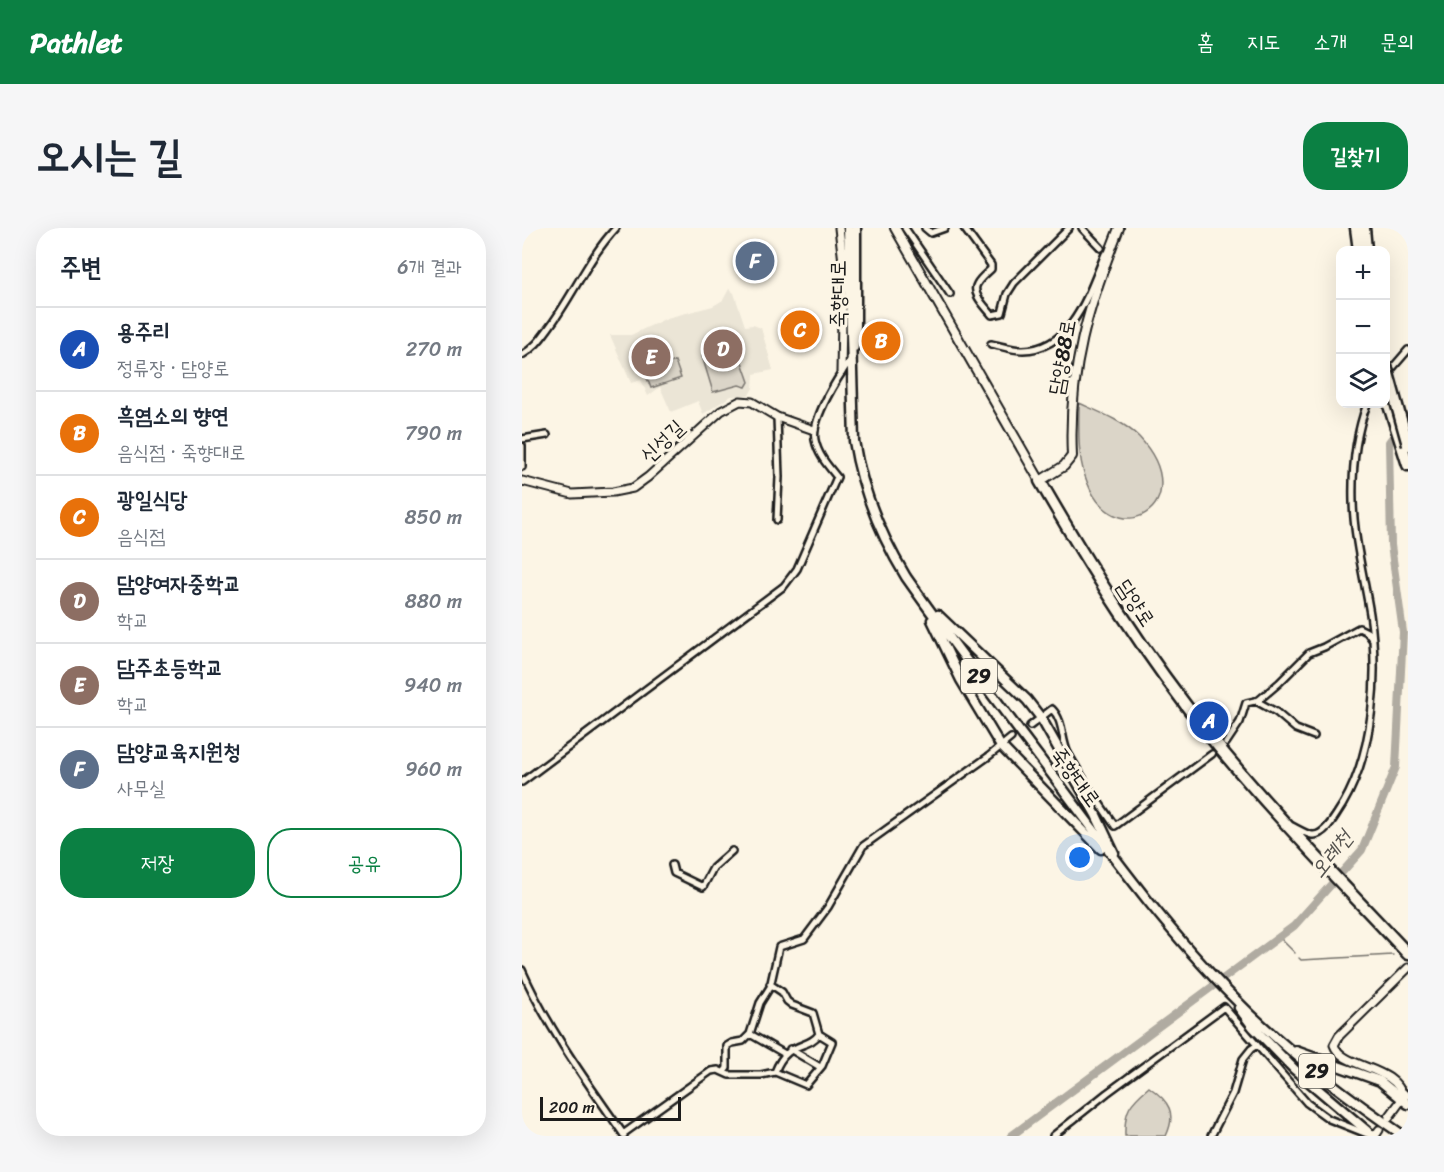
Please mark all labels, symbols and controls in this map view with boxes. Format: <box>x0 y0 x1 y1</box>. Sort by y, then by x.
text: Pathlet <box>30 18 123 67</box>
text: 홈 <box>1197 23 1214 61</box>
text: 지도 <box>1247 23 1280 61</box>
text: 소개 <box>1313 23 1347 61</box>
text: 문의 <box>1380 23 1414 61</box>
text: 오시는 길 <box>36 119 182 193</box>
button: 길찾기 <box>1303 122 1408 190</box>
pin: F <box>736 238 774 284</box>
text: 주변 <box>60 244 102 290</box>
map controls <box>1336 246 1390 408</box>
button: + <box>1336 246 1390 300</box>
text: 6개 결과 <box>397 250 462 285</box>
street label: 죽향대로 <box>819 260 857 328</box>
button: − <box>1336 300 1390 354</box>
pin: C <box>780 308 820 352</box>
text: 용주리 <box>117 312 170 351</box>
street label: 담양88로 <box>1037 316 1087 398</box>
pin: B <box>862 318 900 364</box>
pin: D <box>704 326 742 372</box>
text: A <box>73 332 86 367</box>
text: 270 m <box>406 332 462 367</box>
pin: E <box>632 334 670 380</box>
text: 정류장 · 담양로 <box>117 351 229 386</box>
button: layers <box>1336 354 1390 408</box>
text: 흑염소의 향연 <box>117 396 229 435</box>
street label: 신성길 <box>631 410 694 472</box>
text: B <box>73 416 86 451</box>
text: 790 m <box>405 416 462 451</box>
text: 음식점 · 죽향대로 <box>117 435 245 470</box>
text: 광일식당 <box>117 480 188 519</box>
text: C <box>73 500 86 535</box>
text: 850 m <box>405 500 462 535</box>
text: 음식점 <box>117 519 165 554</box>
text: 담양여자중학교 <box>117 564 241 603</box>
street label: 담양로 <box>1106 571 1166 635</box>
text: D <box>74 584 85 619</box>
text: 880 m <box>405 584 462 619</box>
text: 학교 <box>117 603 149 638</box>
text: 담주초등학교 <box>117 648 223 687</box>
road number: 29 <box>961 659 997 693</box>
text: E <box>74 668 85 703</box>
text: 940 m <box>404 668 462 703</box>
text: 학교 <box>117 687 149 722</box>
pin: A <box>1190 698 1228 744</box>
text: 담양교육지원청 <box>117 732 241 771</box>
street label: 죽향대로 <box>1041 738 1111 816</box>
text: F <box>74 752 85 787</box>
text: 960 m <box>405 752 462 787</box>
text: 사무실 <box>117 771 165 806</box>
water label: 오례천 <box>1299 819 1364 887</box>
button: 저장 <box>60 828 255 898</box>
button: 공유 <box>267 828 462 898</box>
your location <box>1065 843 1094 872</box>
road number: 29 <box>1299 1054 1335 1088</box>
text: 200 m <box>549 1093 595 1122</box>
scale bar <box>540 1094 681 1122</box>

